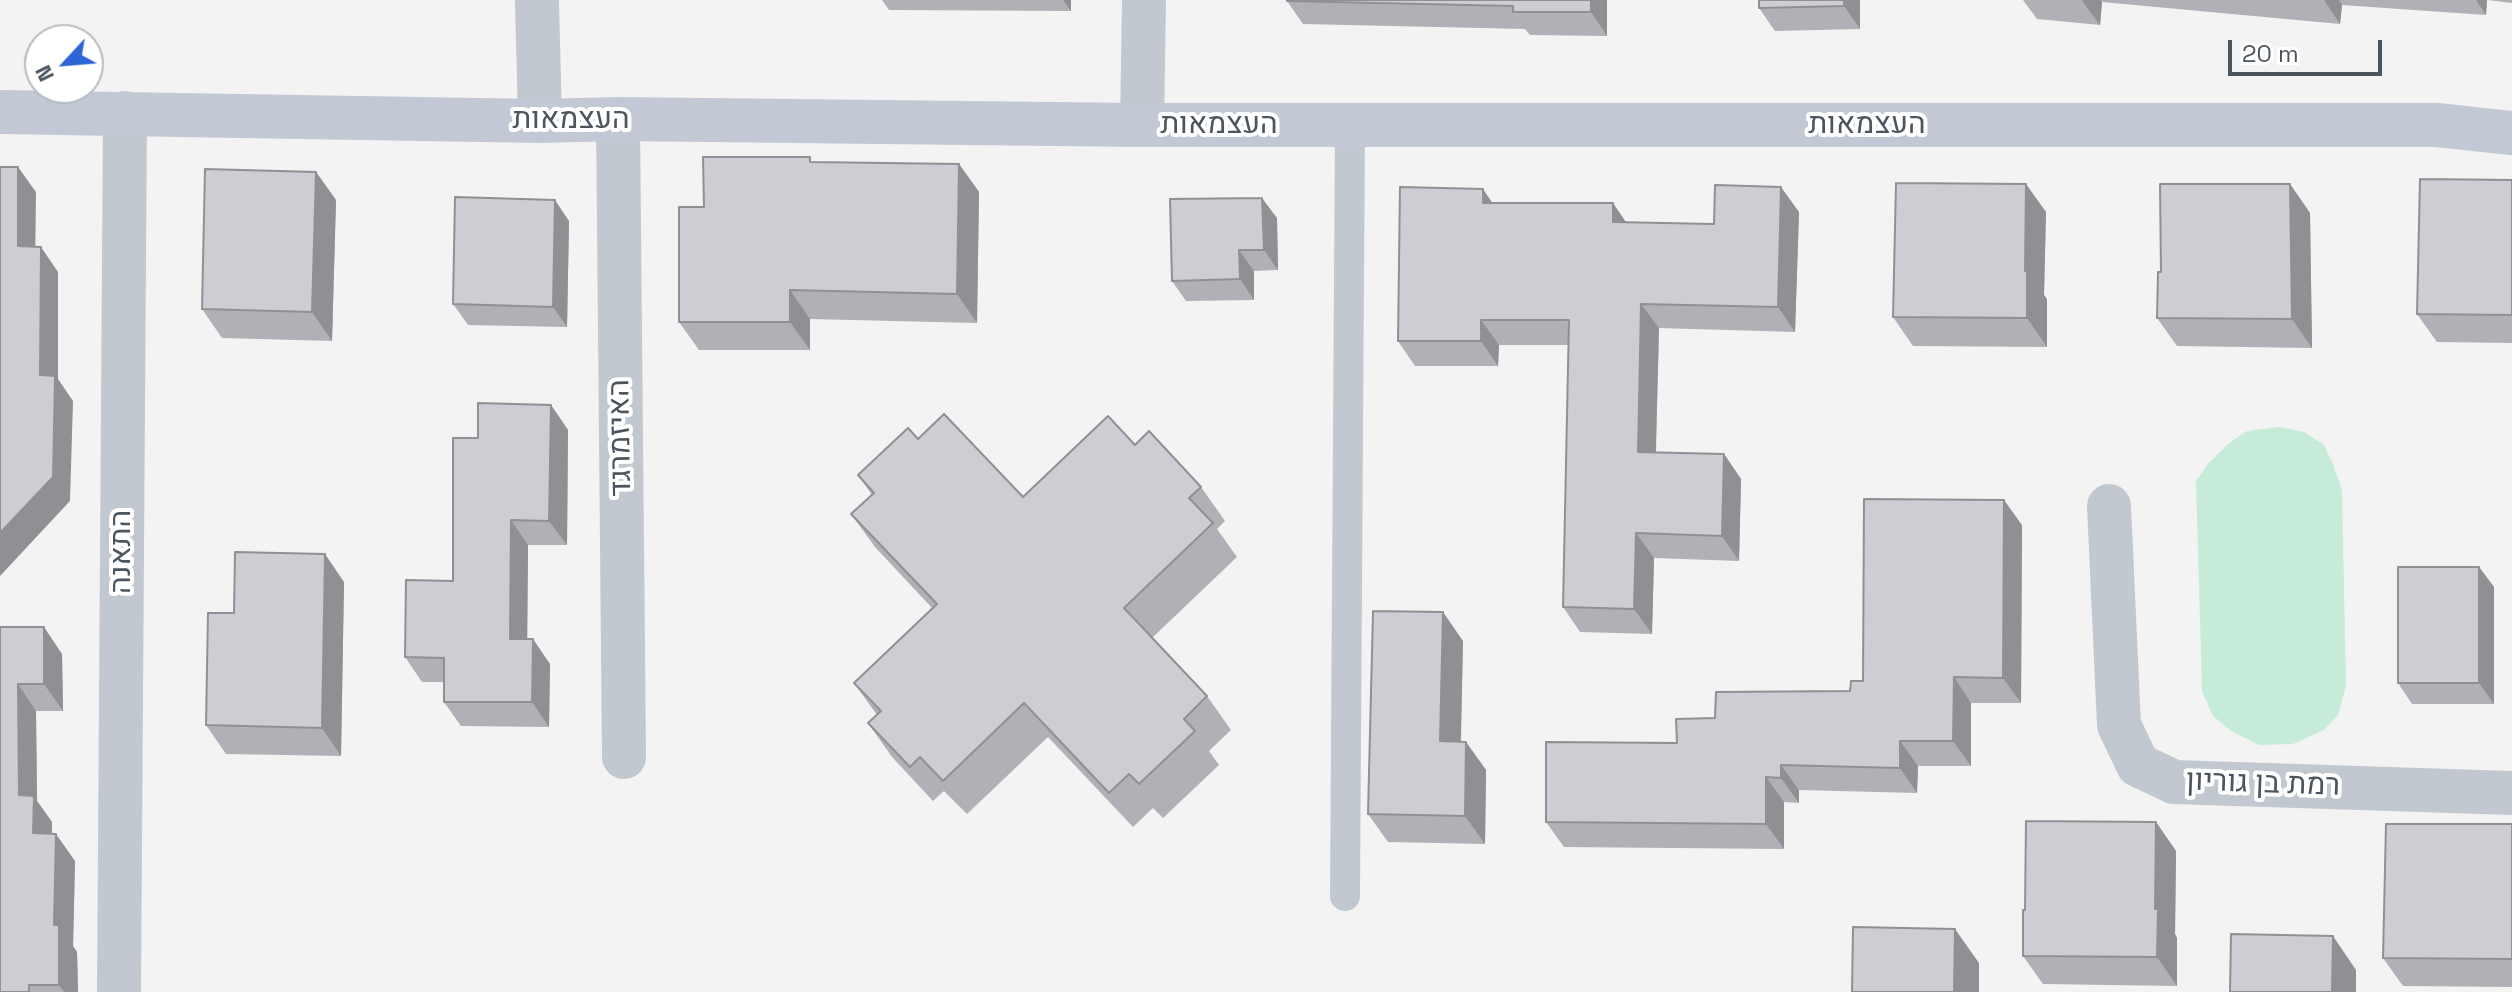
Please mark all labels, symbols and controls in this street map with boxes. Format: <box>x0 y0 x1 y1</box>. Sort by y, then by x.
north arrow <box>24 24 104 104</box>
scale bar <box>2232 24 2386 74</box>
text: 20 m <box>2242 38 2299 69</box>
text: N <box>28 61 60 86</box>
street label: העצמאות <box>512 102 630 138</box>
street label: העצמאות <box>1160 107 1278 143</box>
street label: העצמאות <box>1808 107 1926 143</box>
street label: האיזמרגד <box>602 379 640 497</box>
street label: התאנה <box>104 510 140 594</box>
street label: רמת בן גוריון <box>2185 763 2341 805</box>

